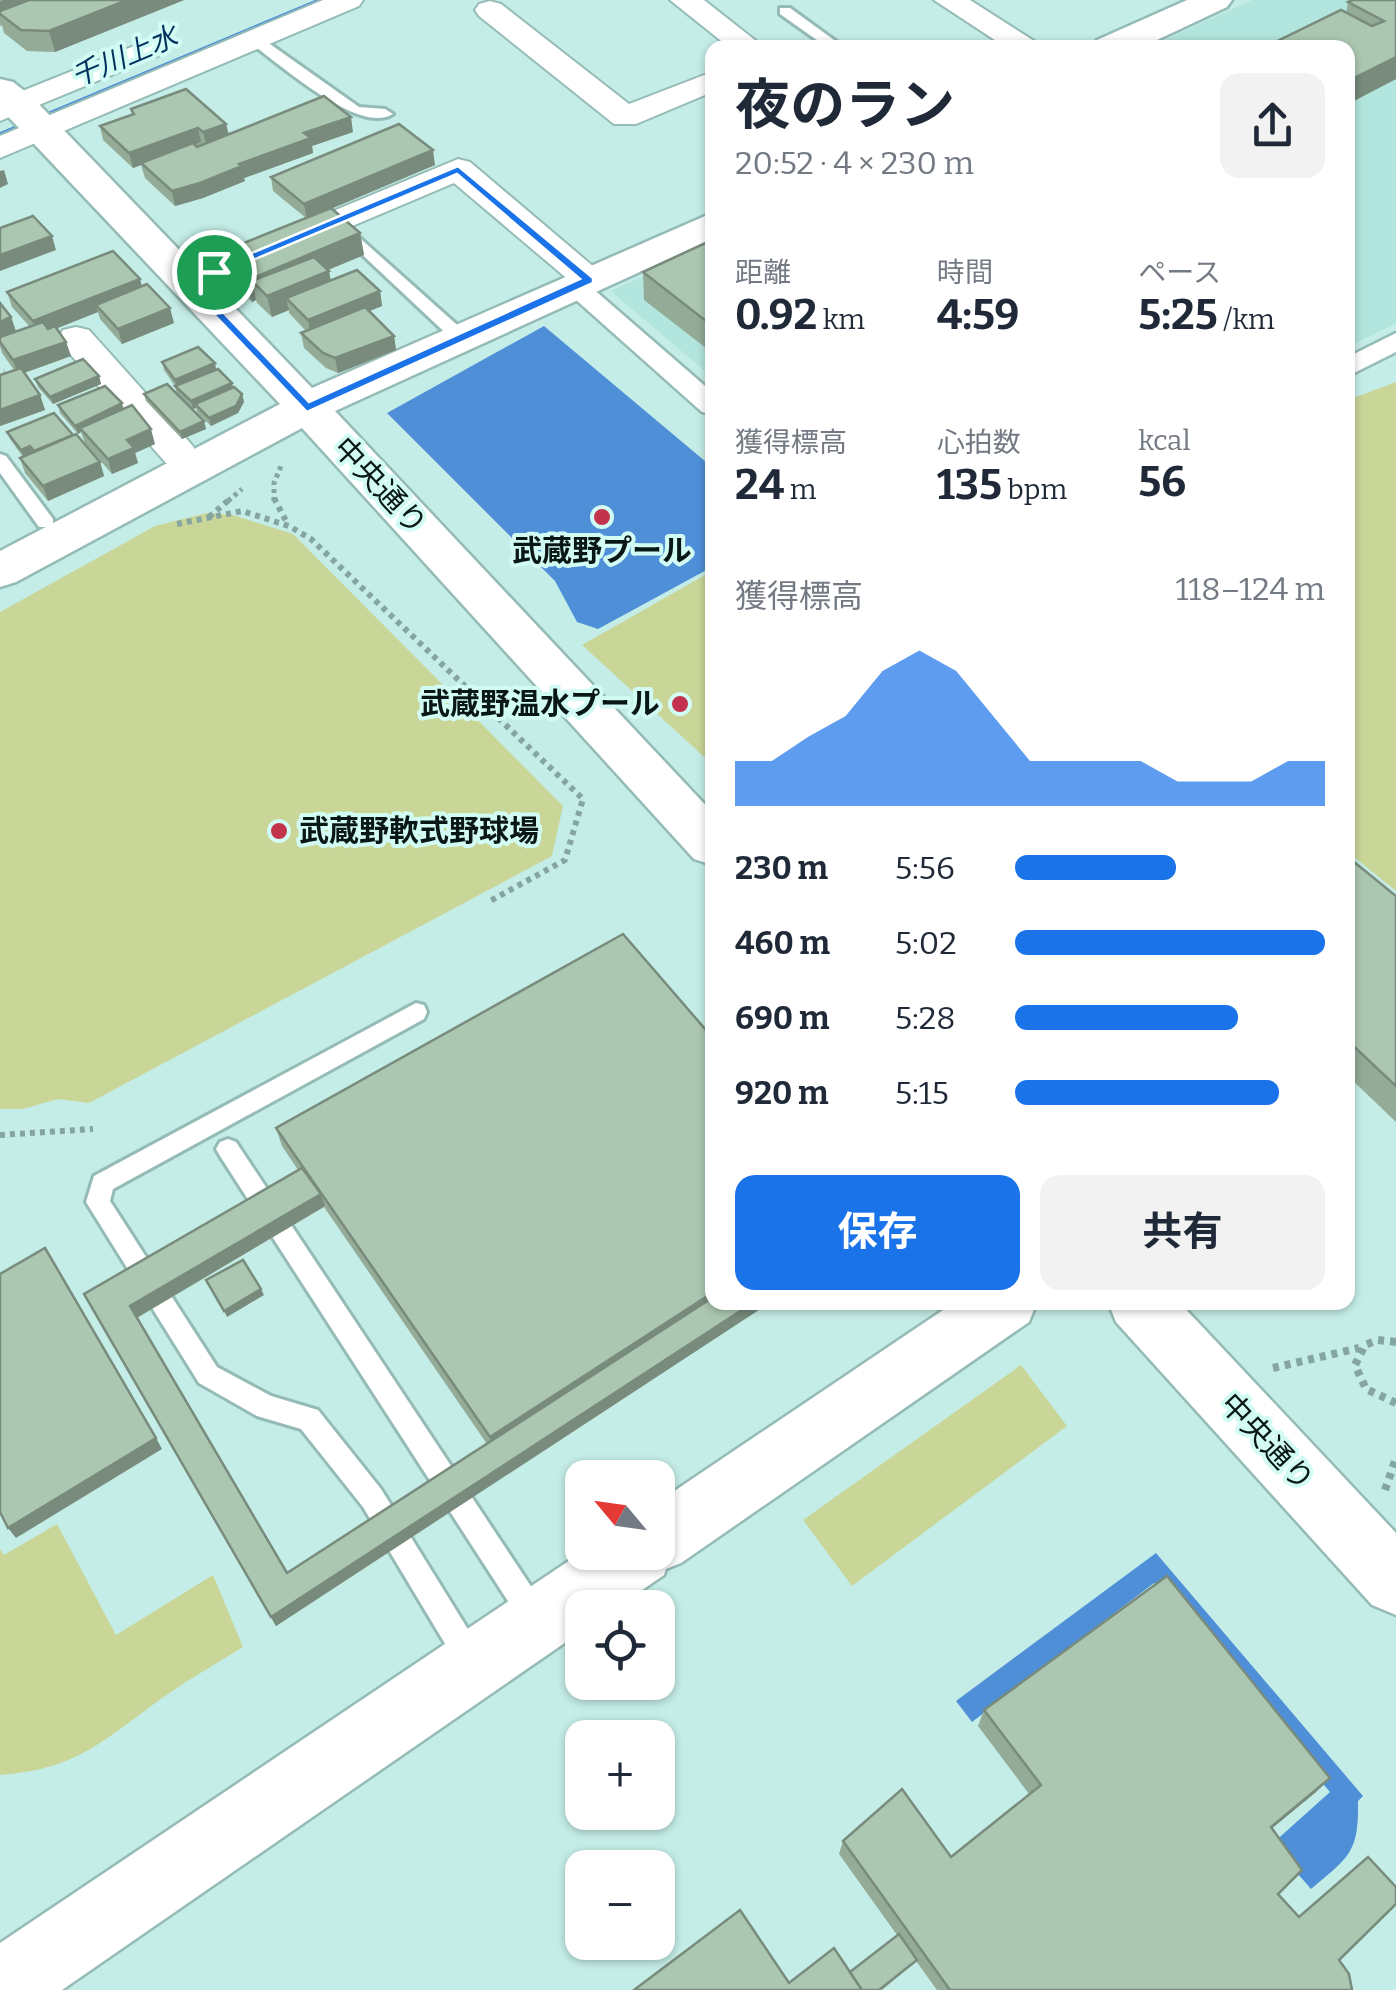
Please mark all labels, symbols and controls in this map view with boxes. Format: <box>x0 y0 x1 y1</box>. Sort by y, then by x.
water label: 千川上水 <box>66 18 185 94</box>
text: 夜のラン <box>735 73 955 139</box>
button: share <box>1220 73 1325 178</box>
text: 20:52 · 4 × 230 m <box>735 144 974 182</box>
pin <box>172 230 257 315</box>
icon: arrive <box>187 245 242 300</box>
text: 距離 <box>735 256 791 289</box>
text: 時間 <box>937 256 993 289</box>
text: ペース <box>1138 256 1221 289</box>
text: 0.92 <box>735 290 817 340</box>
text: 4:59 <box>937 290 1019 340</box>
text: 5:25 <box>1138 290 1218 340</box>
text: km <box>817 303 865 336</box>
text: /km <box>1218 303 1275 336</box>
text: kcal <box>1138 424 1190 457</box>
text: 獲得標高 <box>735 426 847 459</box>
text: 心拍数 <box>937 426 1021 459</box>
street label: 中央通り <box>326 430 434 542</box>
text: 56 <box>1138 457 1186 507</box>
text: 24 <box>735 460 784 510</box>
text: 135 <box>937 460 1002 510</box>
text: m <box>784 473 817 506</box>
text: bpm <box>1002 473 1067 506</box>
marker: 武蔵野プール <box>591 506 613 528</box>
place label: 武蔵野プール <box>512 533 692 569</box>
text: 118–124 m <box>1175 570 1325 608</box>
text: 獲得標高 <box>735 577 863 615</box>
place label: 武蔵野温水プール <box>420 686 660 722</box>
marker: 武蔵野温水プール <box>669 693 691 715</box>
place label: 武蔵野軟式野球場 <box>299 813 539 849</box>
marker: 武蔵野軟式野球場 <box>268 820 290 842</box>
text: 230 m <box>735 849 828 887</box>
text: 5:56 <box>895 849 955 887</box>
text: 460 m <box>735 924 830 962</box>
text: 5:02 <box>895 924 957 962</box>
text: 690 m <box>735 999 829 1037</box>
text: 5:28 <box>895 999 955 1037</box>
text: 920 m <box>735 1074 829 1112</box>
text: 5:15 <box>895 1074 949 1112</box>
button: 保存 <box>735 1175 1020 1290</box>
button: 共有 <box>1040 1175 1325 1290</box>
street label: 中央通り <box>1213 1386 1321 1498</box>
north arrow <box>565 1460 675 1570</box>
map controls <box>565 1460 675 1960</box>
button: locate <box>565 1590 675 1700</box>
button: + <box>565 1720 675 1830</box>
button: − <box>565 1850 675 1960</box>

